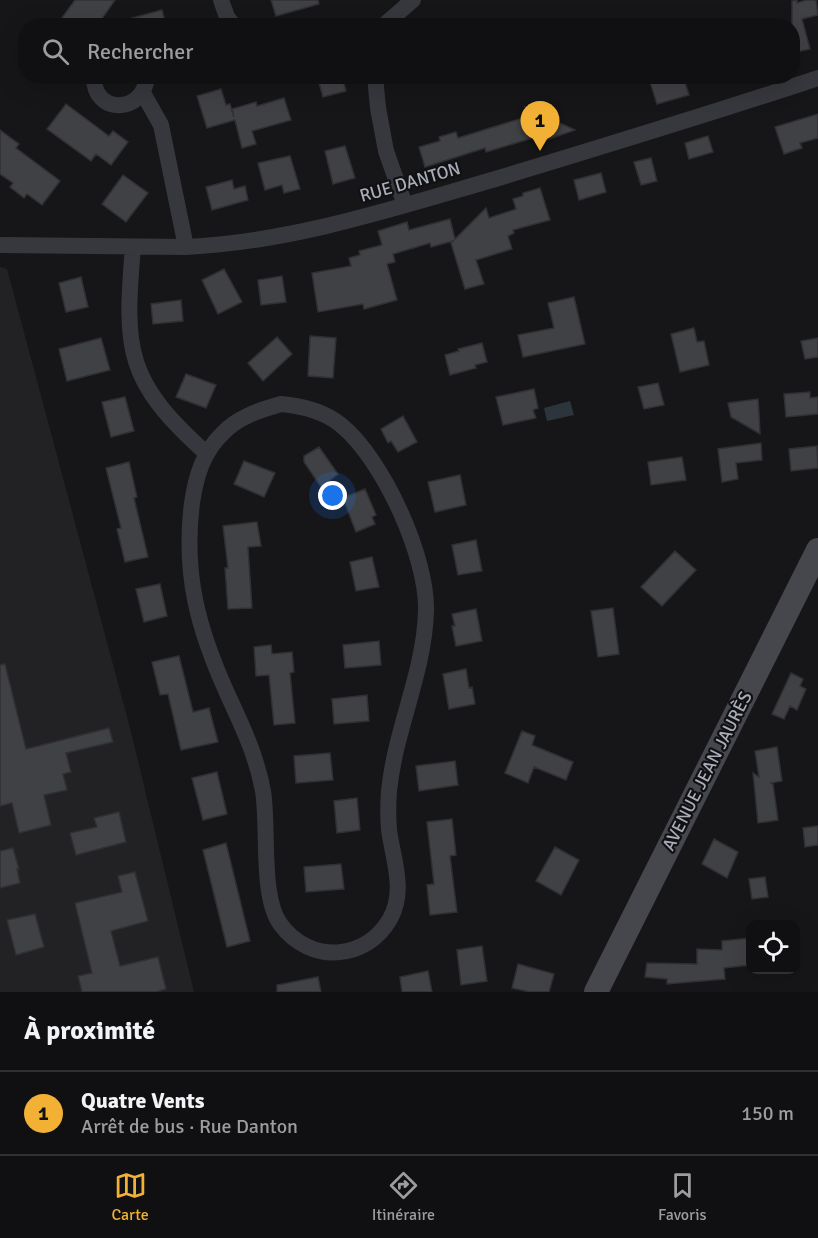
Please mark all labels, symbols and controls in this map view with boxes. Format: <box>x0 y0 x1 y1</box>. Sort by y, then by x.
search box <box>18 18 800 84</box>
icon: search <box>39 35 72 68</box>
text: Rechercher <box>87 38 193 65</box>
pin: 1 <box>520 102 560 151</box>
street label: RUE DANTON <box>357 157 463 207</box>
your location <box>318 481 347 510</box>
street label: AVENUE JEAN JAURÈS <box>657 688 757 854</box>
map controls <box>746 920 800 974</box>
button: locate <box>746 920 800 974</box>
text: À proximité <box>24 1015 155 1047</box>
text: Quatre Vents <box>81 1087 205 1114</box>
text: 1 <box>38 1101 49 1126</box>
text: 150 m <box>741 1101 794 1126</box>
text: Arrêt de bus · Rue Danton <box>81 1114 298 1139</box>
tab: Carte <box>111 1169 149 1225</box>
tab: Itinéraire <box>372 1169 435 1225</box>
tab: Favoris <box>658 1169 707 1225</box>

